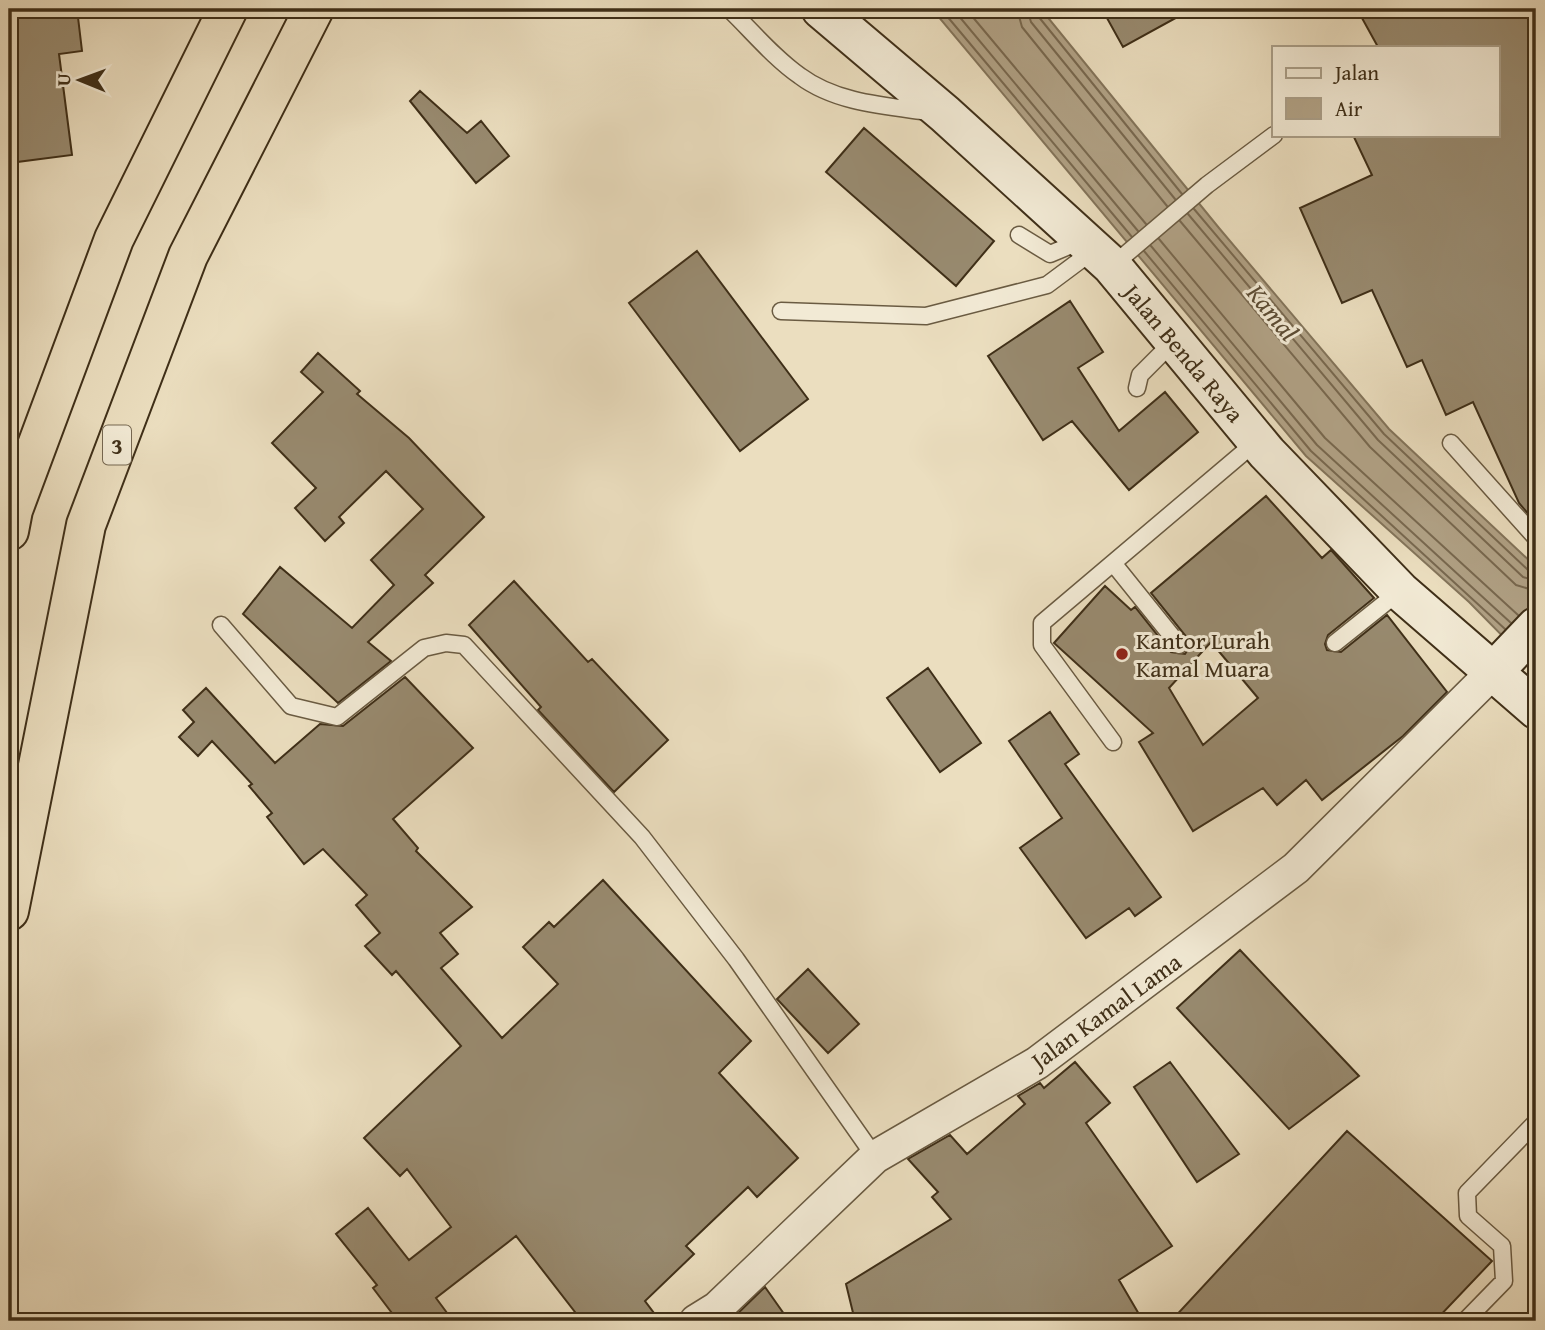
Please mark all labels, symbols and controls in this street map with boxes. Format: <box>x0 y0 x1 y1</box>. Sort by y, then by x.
north arrow <box>46 46 116 116</box>
legend <box>1272 46 1500 136</box>
text: Jalan <box>1332 57 1379 88</box>
text: U <box>49 73 77 86</box>
text: Air <box>1335 93 1363 124</box>
street label: Jalan Benda Raya <box>1114 274 1253 430</box>
water label: Kamal <box>1237 274 1308 349</box>
road number: 3 <box>103 426 131 464</box>
place label: Kantor Lurah Kamal Muara <box>1136 623 1271 686</box>
marker: Kantor Lurah Kamal Muara <box>1114 646 1130 662</box>
street label: Jalan Kamal Lama <box>1021 944 1189 1079</box>

